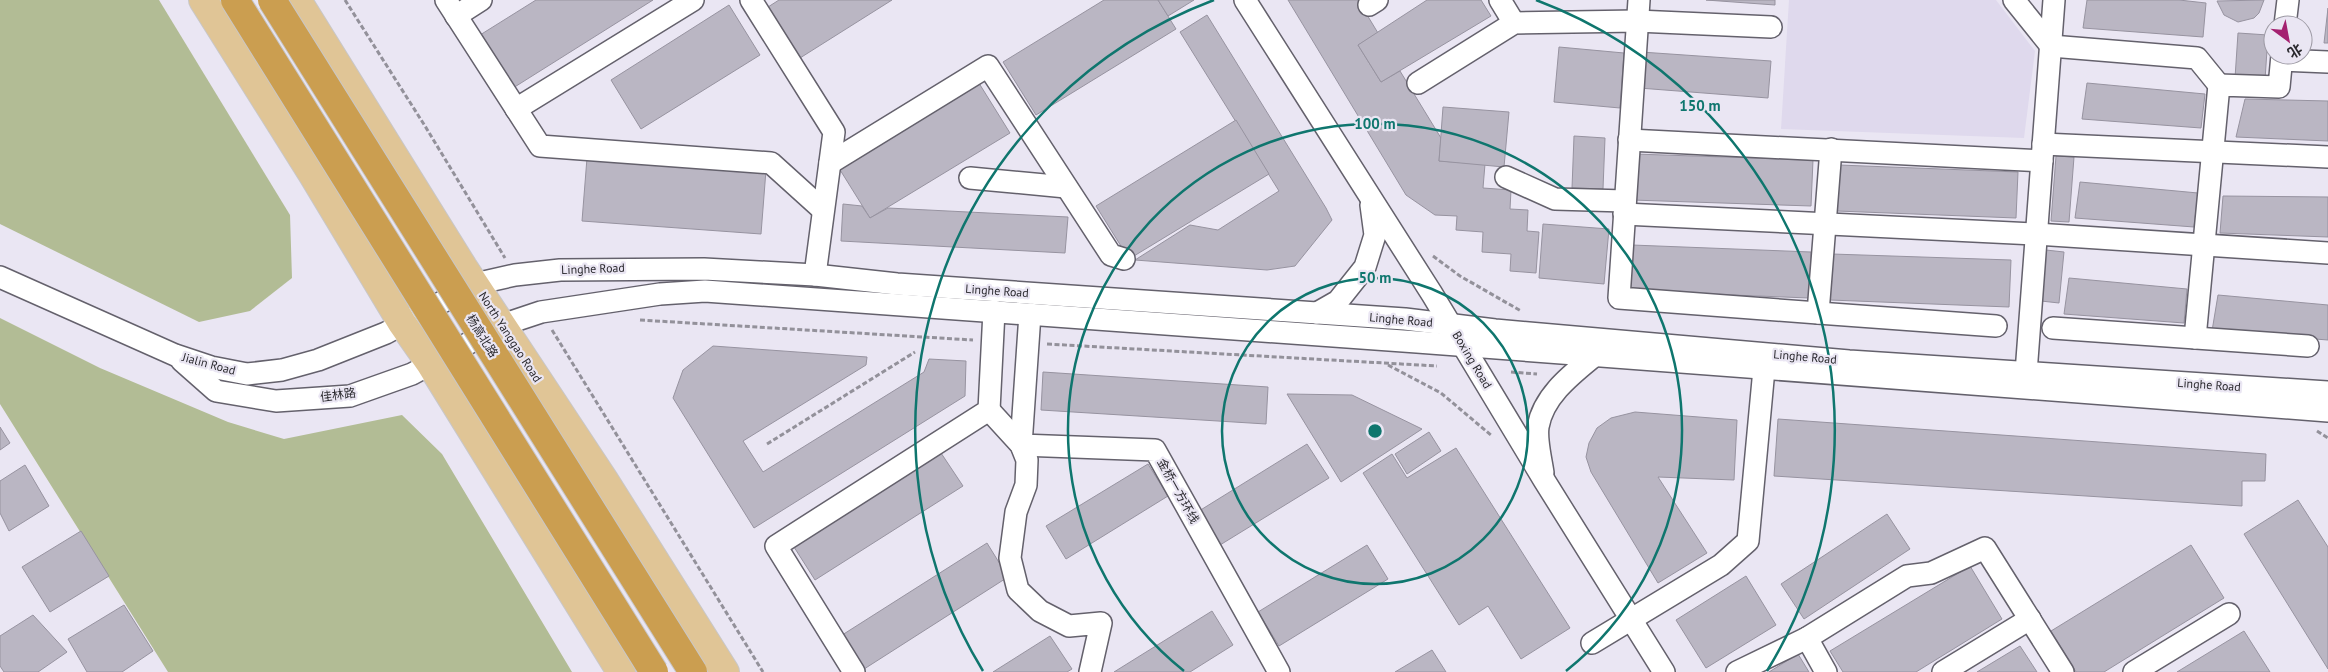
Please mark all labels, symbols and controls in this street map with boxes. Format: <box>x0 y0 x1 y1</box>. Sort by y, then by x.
north arrow <box>2263 15 2313 65</box>
text: 北 <box>2284 40 2306 62</box>
text: 150 m <box>1679 96 1721 115</box>
text: 100 m <box>1354 114 1396 133</box>
street label: Linghe Road <box>561 260 625 277</box>
text: 50 m <box>1359 268 1391 287</box>
street label: Linghe Road <box>965 281 1029 300</box>
street label: North Yanggao Road <box>476 289 545 385</box>
street label: Linghe Road <box>1369 309 1433 330</box>
street label: 杨高北路 <box>463 311 502 360</box>
street label: Boxing Road <box>1449 328 1495 391</box>
street label: Linghe Road <box>1773 346 1837 367</box>
street label: Jialin Road <box>180 349 237 378</box>
street label: Linghe Road <box>2177 375 2241 394</box>
street label: 佳林路 <box>319 385 357 404</box>
centre of rings <box>1366 422 1384 440</box>
street label: 金桥一方环线 <box>1154 456 1202 526</box>

